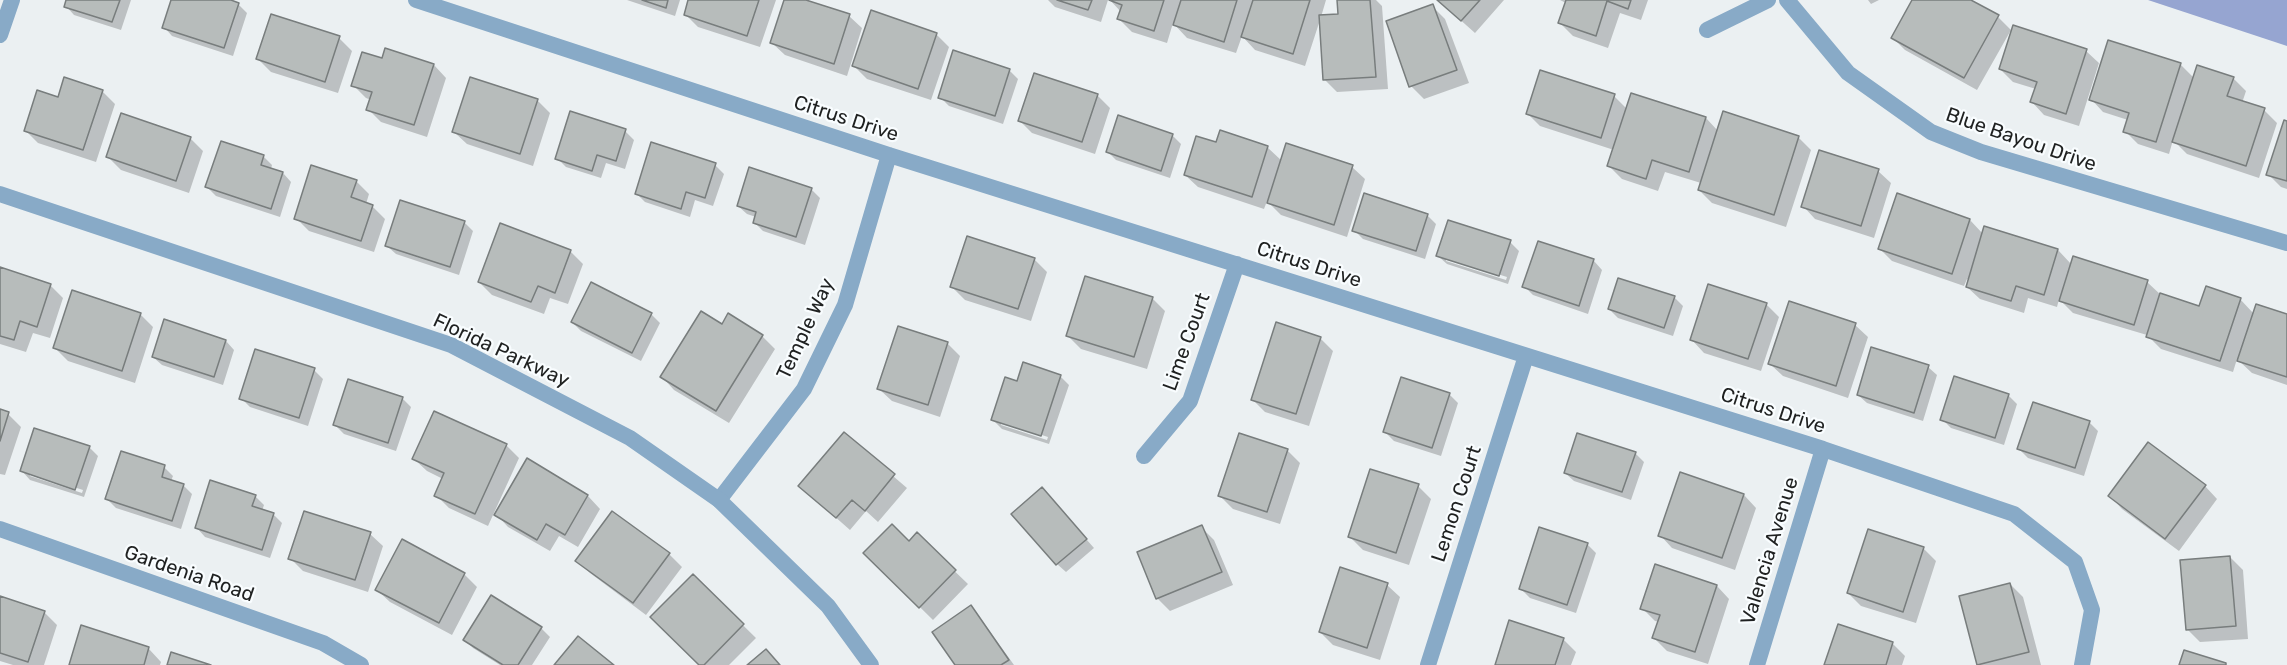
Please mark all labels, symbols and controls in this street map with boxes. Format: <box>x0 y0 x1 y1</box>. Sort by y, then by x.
street label: Citrus Drive <box>791 91 901 147</box>
street label: Blue Bayou Drive <box>1943 103 2099 177</box>
street label: Citrus Drive <box>1254 237 1364 293</box>
street label: Temple Way <box>772 275 840 383</box>
street label: Lime Court <box>1158 290 1216 394</box>
street label: Florida Parkway <box>429 309 573 393</box>
street label: Citrus Drive <box>1718 383 1828 439</box>
street label: Lemon Court <box>1427 443 1487 565</box>
street label: Valencia Avenue <box>1736 474 1804 628</box>
street label: Gardenia Road <box>121 541 257 607</box>

